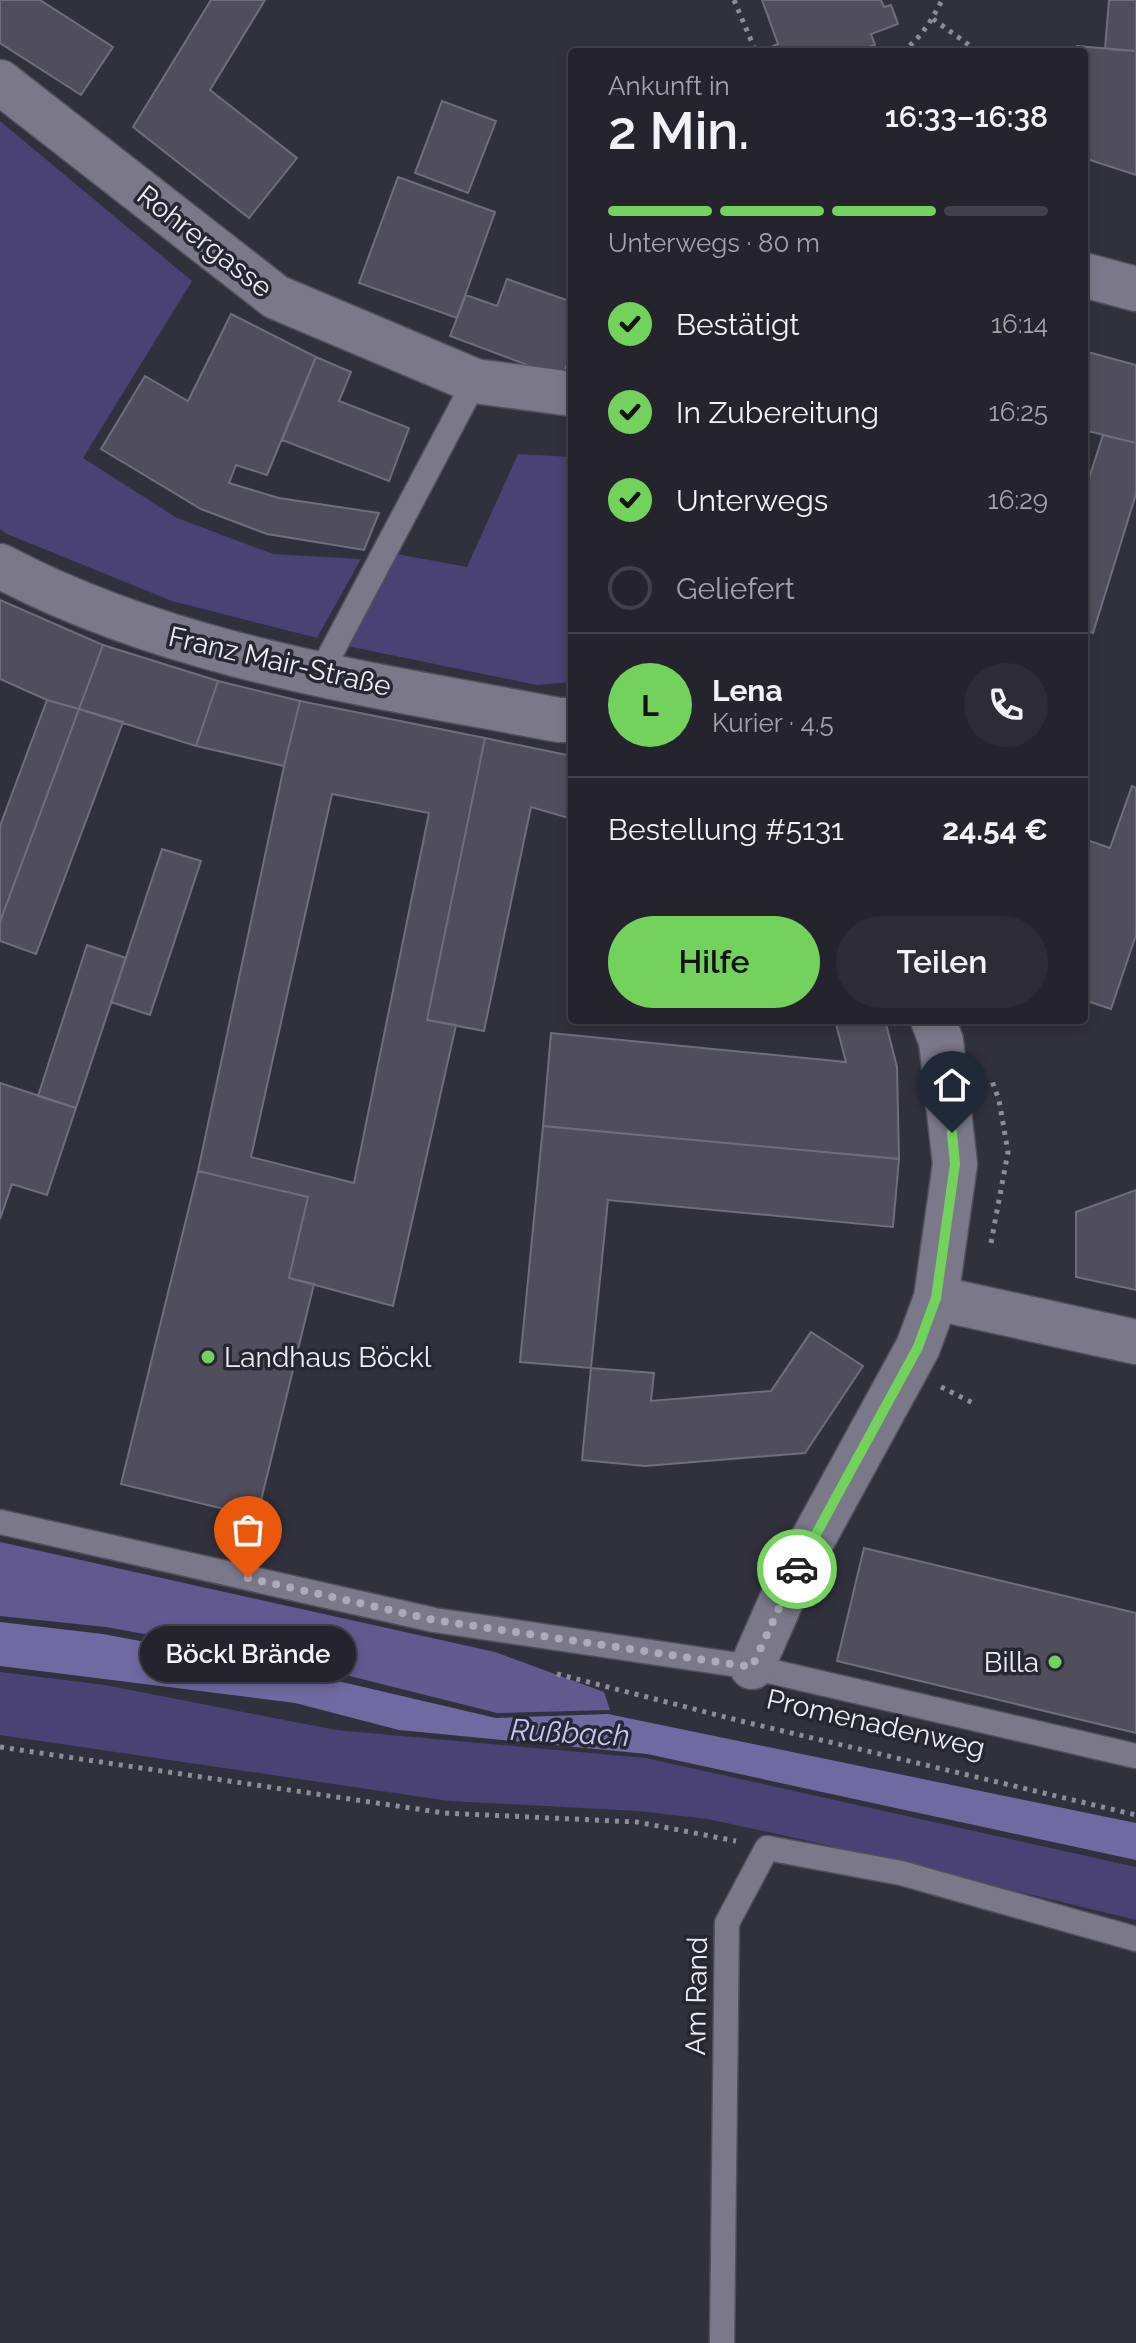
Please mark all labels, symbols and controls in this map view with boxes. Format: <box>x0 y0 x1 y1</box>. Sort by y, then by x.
text: Ankunft in <box>608 71 730 101</box>
text: 16:33–16:38 <box>885 99 1048 134</box>
text: 2 Min. <box>608 100 749 161</box>
street label: Rohrergasse <box>131 178 279 304</box>
text: Unterwegs · 80 m <box>608 228 820 258</box>
icon: check <box>608 302 652 346</box>
text: Bestätigt <box>676 307 800 342</box>
text: 16:14 <box>991 309 1048 339</box>
icon: check <box>608 390 652 434</box>
text: In Zubereitung <box>676 395 879 430</box>
text: 16:25 <box>989 397 1048 427</box>
icon: check <box>608 478 652 522</box>
text: Unterwegs <box>676 483 828 518</box>
text: 16:29 <box>988 485 1048 515</box>
text: Geliefert <box>676 571 795 606</box>
street label: Franz Mair-Straße <box>166 620 394 703</box>
button: phone <box>964 663 1048 747</box>
text: Lena <box>712 673 783 708</box>
text: L <box>641 688 659 723</box>
text: Kurier · 4.5 <box>712 708 834 738</box>
text: Bestellung #5131 <box>608 812 844 847</box>
text: 24.54 € <box>942 812 1048 847</box>
button: Hilfe <box>608 916 820 1008</box>
button: Teilen <box>836 916 1048 1008</box>
pin <box>918 1051 986 1133</box>
icon: home <box>930 1063 974 1107</box>
place label: Landhaus Böckl <box>224 1341 432 1374</box>
marker: Landhaus Böckl <box>199 1348 217 1366</box>
pin <box>214 1496 282 1578</box>
icon: bag <box>226 1508 270 1552</box>
courier <box>757 1529 837 1609</box>
icon: car <box>775 1547 819 1591</box>
callout: Böckl Brände <box>140 1626 356 1682</box>
text: Böckl Brände <box>166 1639 330 1669</box>
place label: Billa <box>984 1646 1039 1679</box>
marker: Billa <box>1046 1653 1064 1671</box>
street label: Promenadenweg <box>763 1682 988 1765</box>
water label: Rußbach <box>509 1712 631 1753</box>
street label: Am Rand <box>679 1936 714 2056</box>

